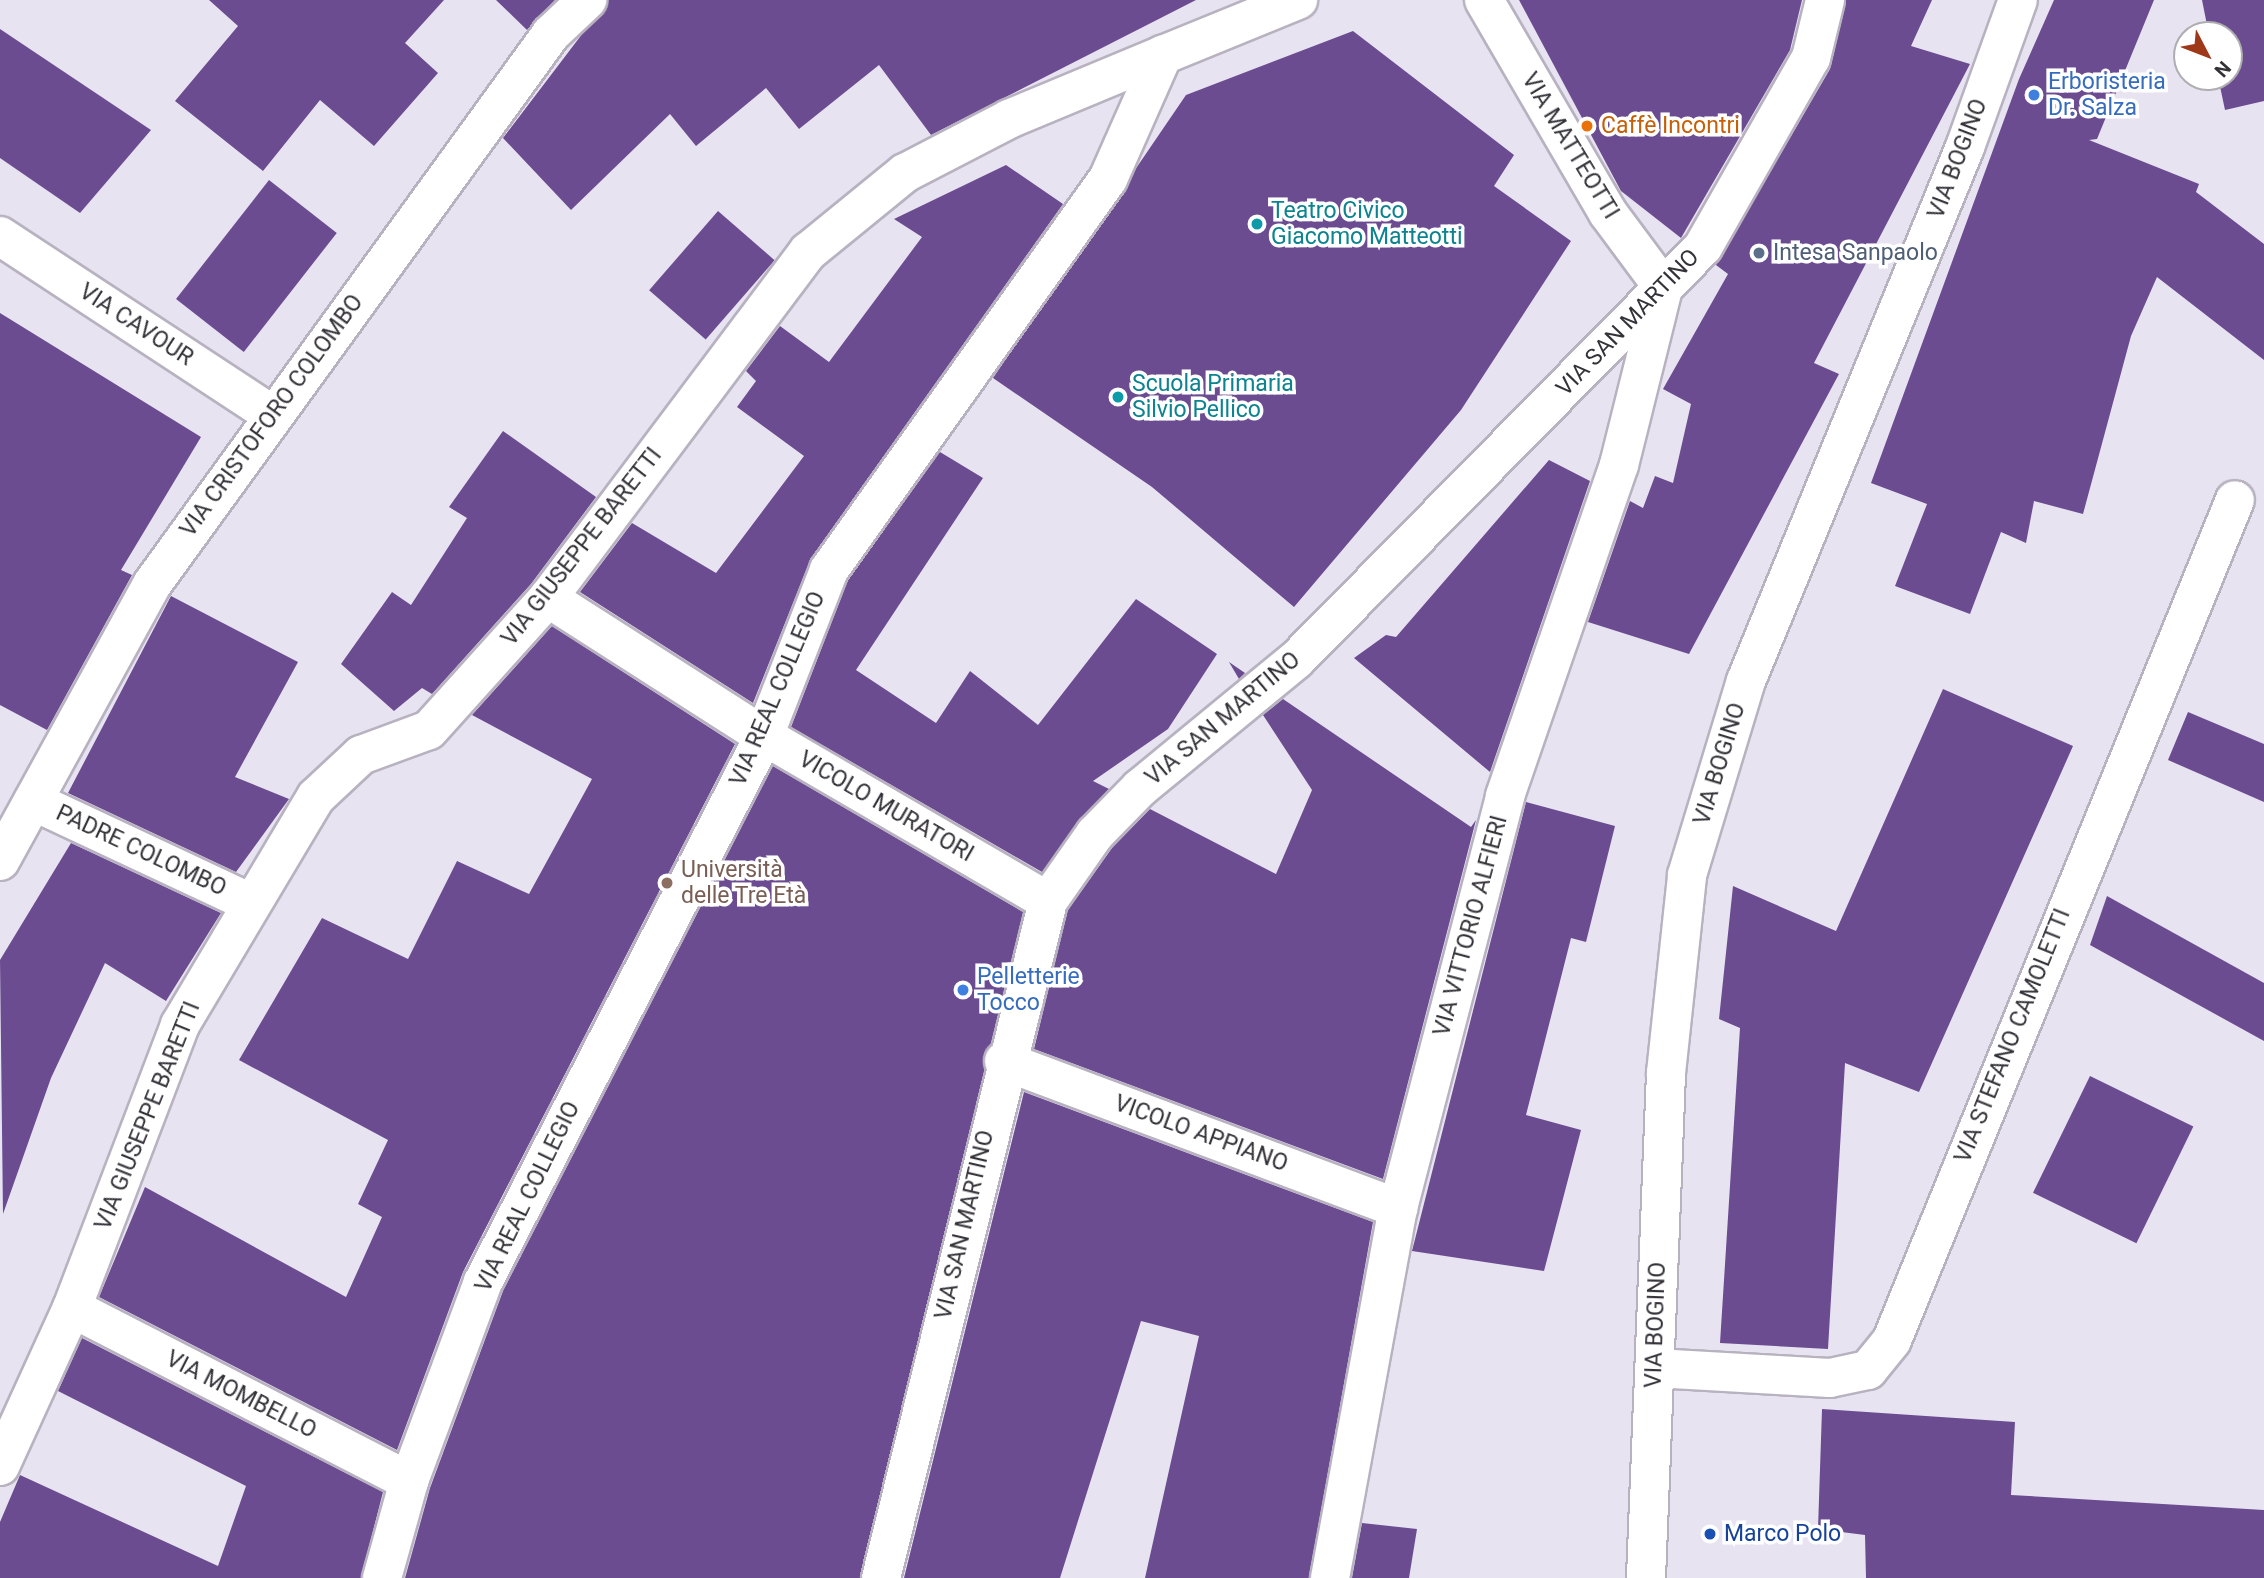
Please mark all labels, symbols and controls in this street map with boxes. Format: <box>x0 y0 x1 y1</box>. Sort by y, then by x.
north arrow <box>2173 21 2243 91</box>
text: N <box>2209 56 2236 82</box>
street label: VIA MATTEOTTI <box>1515 68 1625 224</box>
place label: Erboristeria Dr. Salza <box>2048 68 2166 122</box>
marker: Erboristeria Dr. Salza <box>2026 87 2042 103</box>
street label: VIA BOGINO <box>1923 95 1993 223</box>
place label: Caffè Incontri <box>1601 112 1740 140</box>
marker: Caffè Incontri <box>1579 118 1595 134</box>
place label: Teatro Civico Giacomo Matteotti <box>1271 197 1463 251</box>
marker: Teatro Civico Giacomo Matteotti <box>1249 216 1265 232</box>
place label: Intesa Sanpaolo <box>1773 239 1938 267</box>
street label: VIA SAN MARTINO <box>1551 244 1705 402</box>
marker: Intesa Sanpaolo <box>1751 245 1767 261</box>
street label: VIA CAVOUR <box>74 278 198 372</box>
street label: VIA CRISTOFORO COLOMBO <box>175 289 369 543</box>
place label: Scuola Primaria Silvio Pellico <box>1132 370 1294 424</box>
marker: Scuola Primaria Silvio Pellico <box>1110 389 1126 405</box>
street label: VIA GIUSEPPE BARETTI <box>496 442 668 652</box>
street label: VIA REAL COLLEGIO <box>725 588 831 790</box>
street label: VIA SAN MARTINO <box>1140 646 1306 792</box>
street label: VIA BOGINO <box>1688 700 1752 828</box>
street label: VICOLO MURATORI <box>794 746 978 868</box>
street label: PADRE COLOMBO <box>52 800 230 902</box>
street label: VIA VITTORIO ALFIERI <box>1428 813 1514 1039</box>
place label: Università delle Tre Età <box>681 856 807 910</box>
marker: Università delle Tre Età <box>659 875 675 891</box>
street label: VIA STEFANO CAMOLETTI <box>1949 905 2077 1167</box>
place label: Pelletterie Tocco <box>977 963 1080 1017</box>
marker: Pelletterie Tocco <box>955 982 971 998</box>
street label: VIA GIUSEPPE BARETTI <box>90 998 206 1234</box>
street label: VICOLO APPIANO <box>1110 1090 1292 1178</box>
street label: VIA REAL COLLEGIO <box>470 1097 586 1297</box>
street label: VIA SAN MARTINO <box>930 1128 1000 1322</box>
street label: VIA BOGINO <box>1640 1261 1672 1389</box>
street label: VIA MOMBELLO <box>161 1345 321 1445</box>
place label: Marco Polo <box>1724 1520 1841 1548</box>
marker: Marco Polo <box>1702 1526 1718 1542</box>

